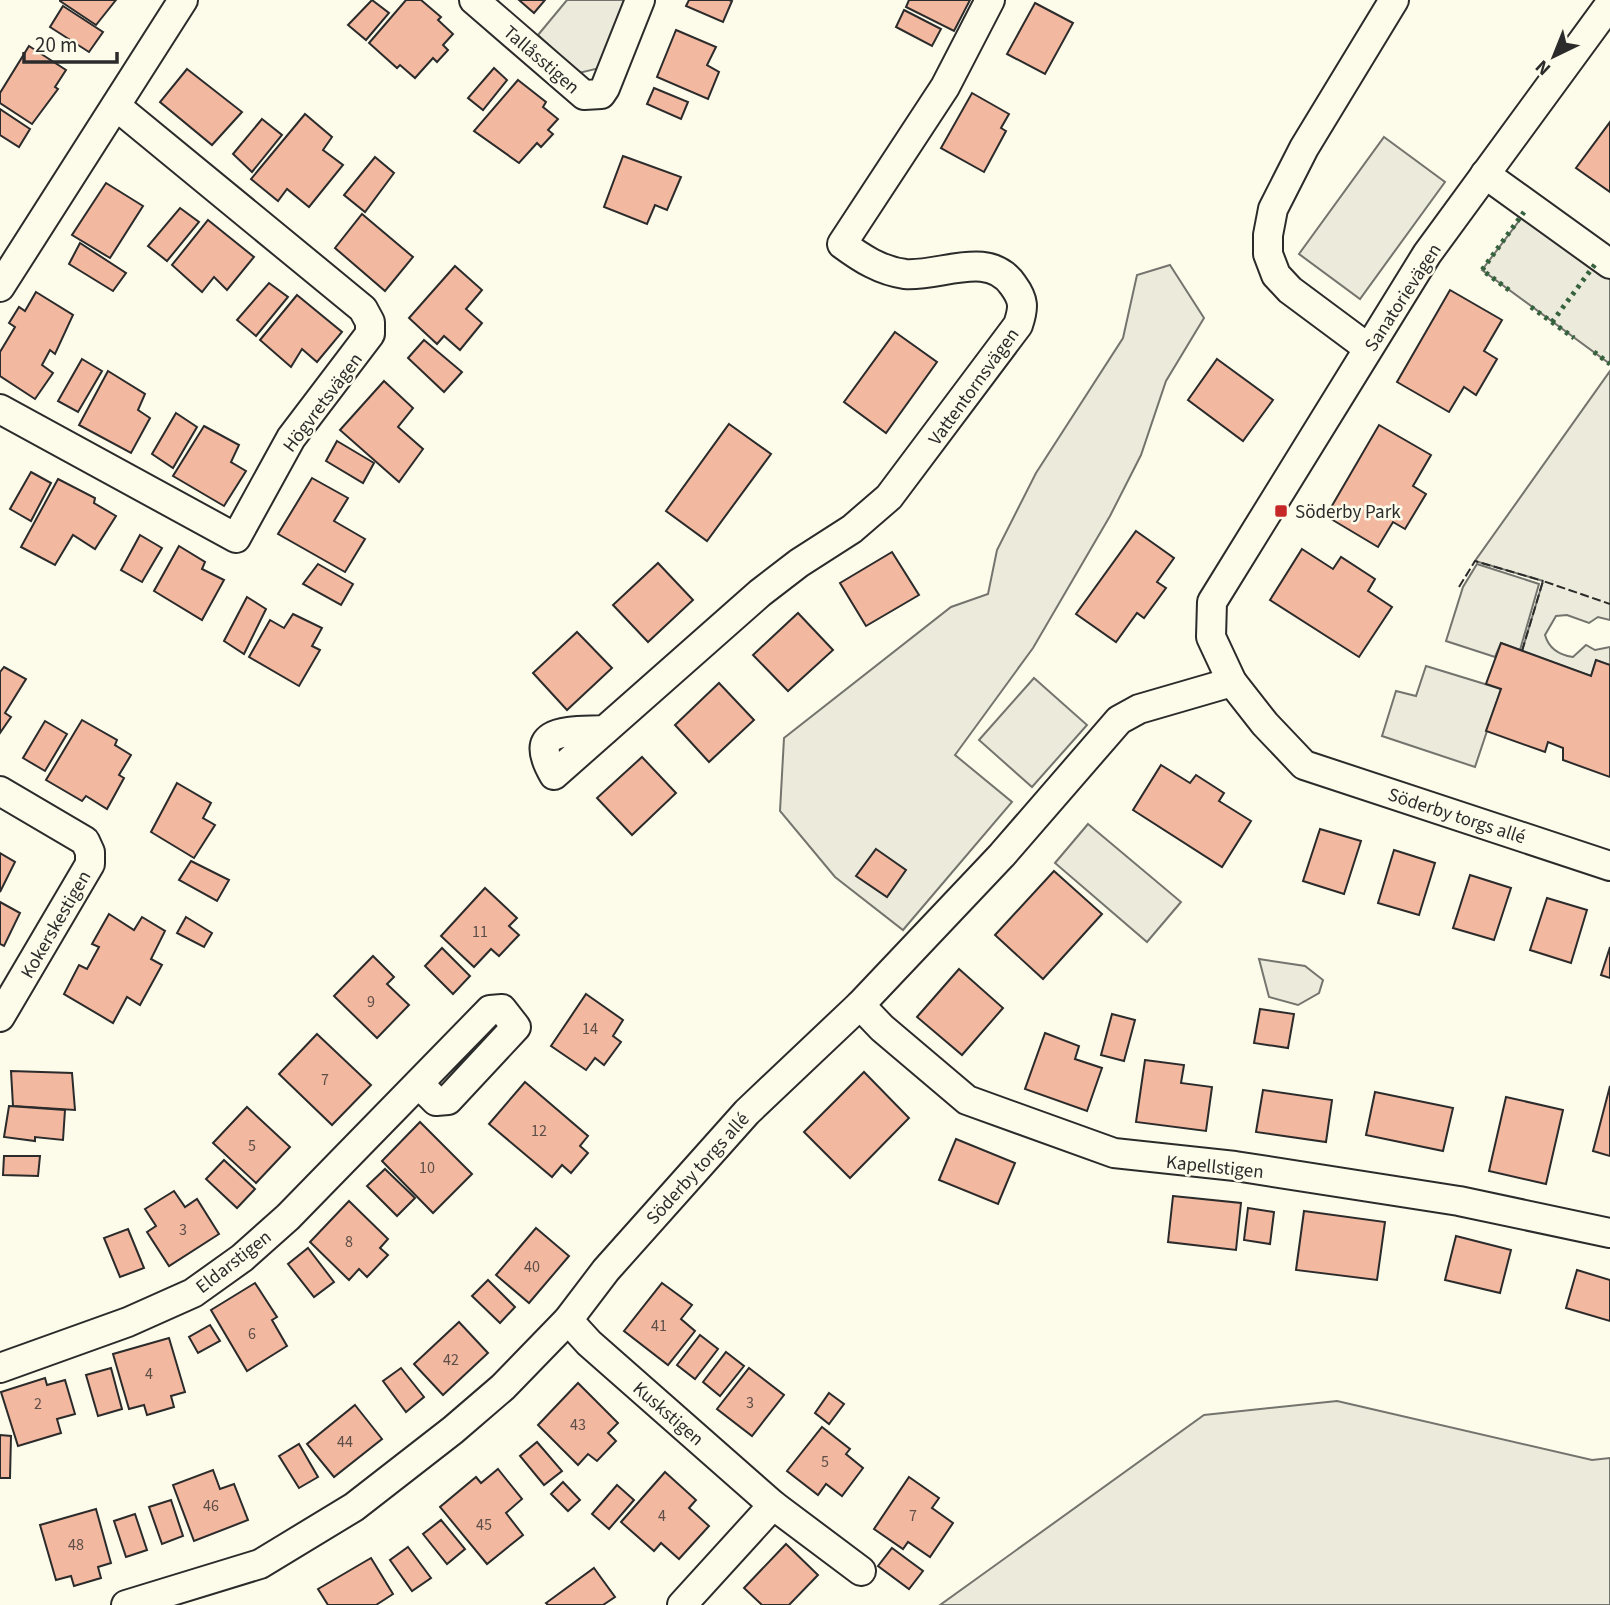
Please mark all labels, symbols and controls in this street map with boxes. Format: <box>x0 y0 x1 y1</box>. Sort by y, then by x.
street label: Tallåsstigen <box>497 19 585 101</box>
scale bar <box>24 21 117 65</box>
north arrow <box>1519 21 1589 91</box>
text: 20 m <box>35 30 77 60</box>
text: N <box>1530 53 1557 82</box>
street label: Sanatorievägen <box>1358 239 1448 357</box>
street label: Vattentornsvägen <box>922 323 1026 451</box>
street label: Högvretsvägen <box>277 348 370 458</box>
place label: Söderby Park <box>1295 499 1401 526</box>
marker: Söderby Park <box>1273 503 1289 519</box>
street label: Söderby torgs allé <box>1384 781 1529 851</box>
street label: Kokerskestigen <box>14 866 98 984</box>
house number: 11 <box>472 921 488 943</box>
house number: 9 <box>367 991 375 1013</box>
house number: 14 <box>582 1018 598 1040</box>
house number: 7 <box>321 1069 329 1091</box>
street label: Söderby torgs allé <box>640 1107 756 1231</box>
house number: 12 <box>531 1120 547 1142</box>
house number: 5 <box>248 1135 256 1157</box>
street label: Kapellstigen <box>1165 1149 1265 1186</box>
house number: 10 <box>419 1157 435 1179</box>
house number: 3 <box>179 1219 187 1241</box>
street label: Eldarstigen <box>190 1224 277 1300</box>
house number: 8 <box>345 1231 353 1253</box>
house number: 40 <box>524 1256 540 1278</box>
house number: 41 <box>651 1315 667 1337</box>
house number: 6 <box>248 1323 256 1345</box>
house number: 42 <box>443 1349 459 1371</box>
house number: 4 <box>145 1363 153 1385</box>
street label: Kuskstigen <box>627 1376 709 1453</box>
house number: 3 <box>746 1392 754 1414</box>
house number: 2 <box>34 1393 42 1415</box>
house number: 43 <box>570 1414 586 1436</box>
house number: 44 <box>337 1431 353 1453</box>
house number: 5 <box>821 1451 829 1473</box>
house number: 46 <box>203 1495 219 1517</box>
house number: 4 <box>658 1505 666 1527</box>
house number: 7 <box>909 1505 917 1527</box>
house number: 45 <box>476 1514 492 1536</box>
house number: 48 <box>68 1534 84 1556</box>

